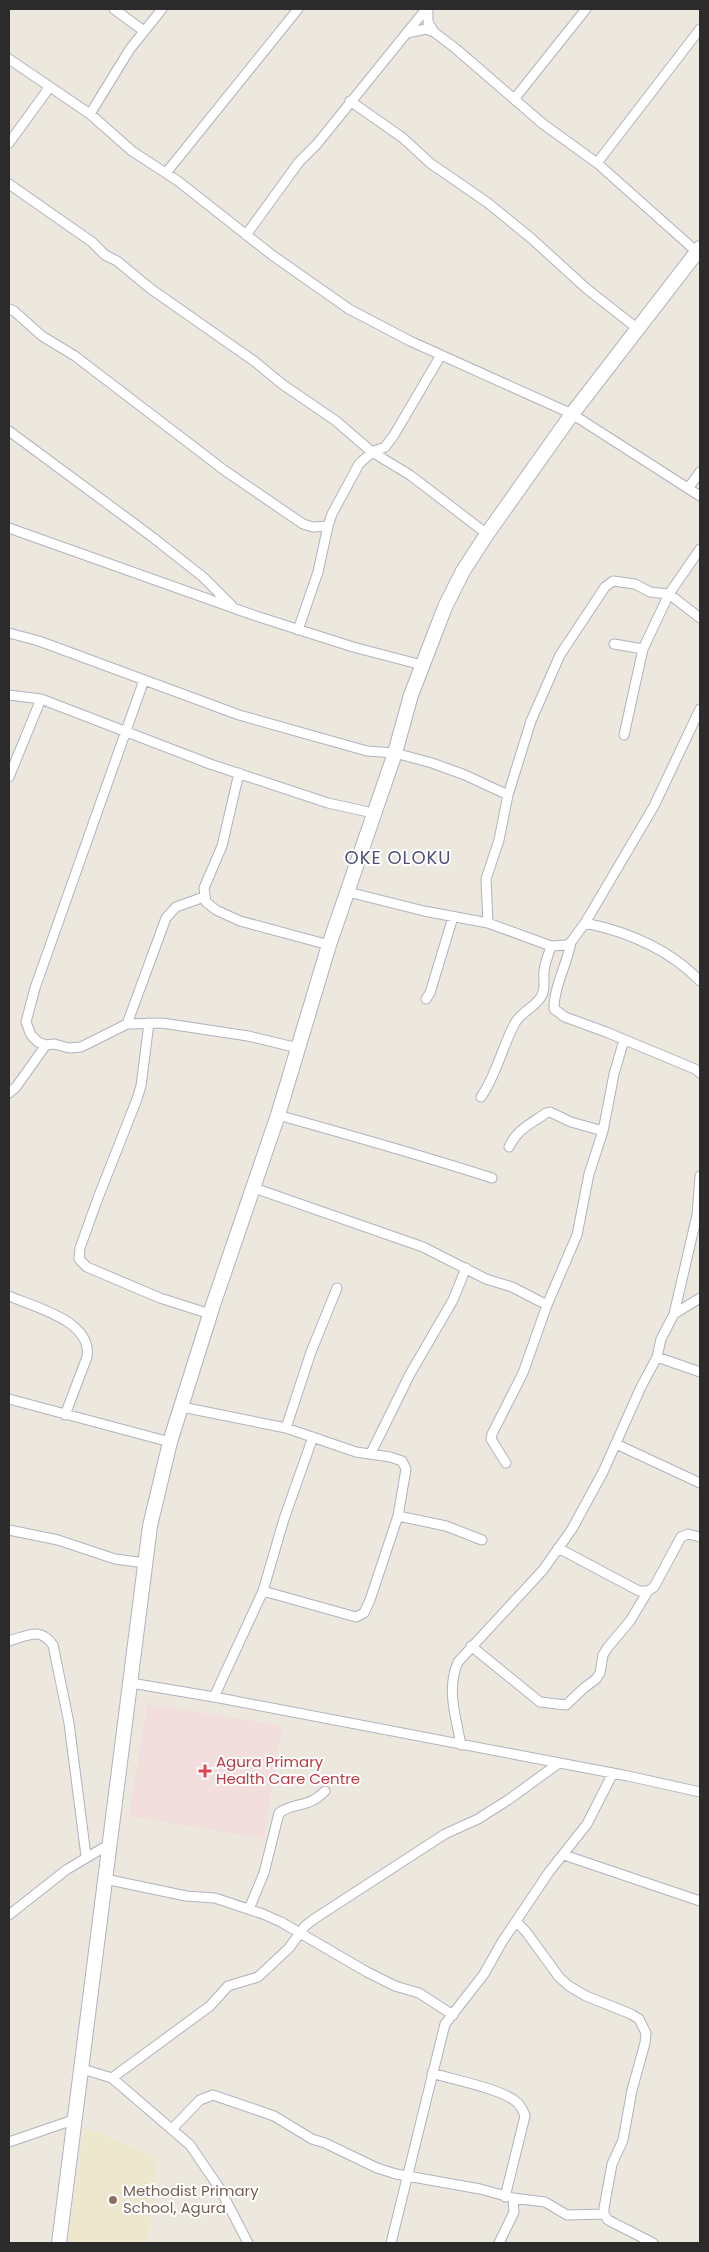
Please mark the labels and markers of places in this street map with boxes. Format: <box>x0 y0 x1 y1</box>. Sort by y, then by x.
place label: Agura Primary Health Care Centre <box>216 1751 360 1789</box>
marker: Agura Primary Health Care Centre <box>198 1764 212 1778</box>
place label: Methodist Primary School, Agura <box>123 2180 259 2218</box>
marker: Methodist Primary School, Agura <box>107 2194 119 2206</box>

